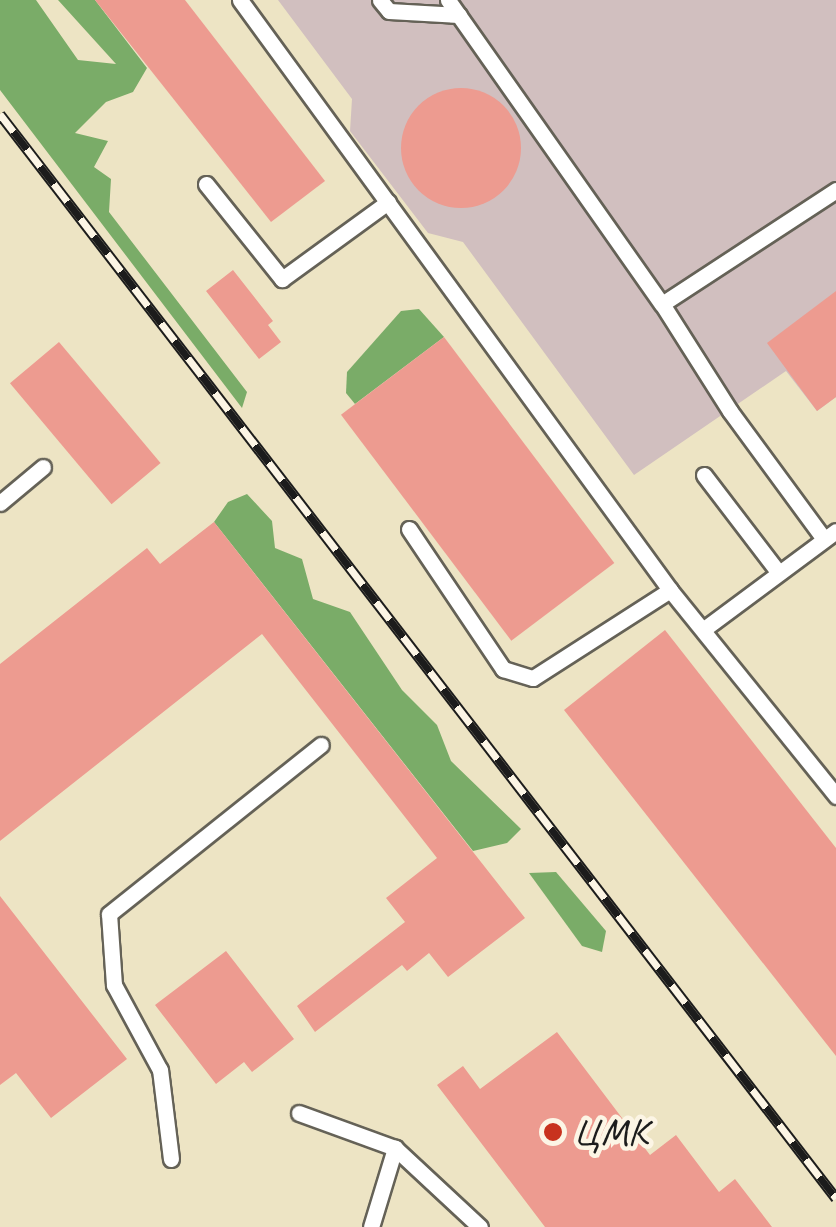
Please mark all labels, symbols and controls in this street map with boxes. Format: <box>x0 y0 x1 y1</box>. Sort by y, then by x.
place label: ЦМК <box>573 1108 648 1156</box>
marker: ЦМК <box>542 1121 564 1143</box>

